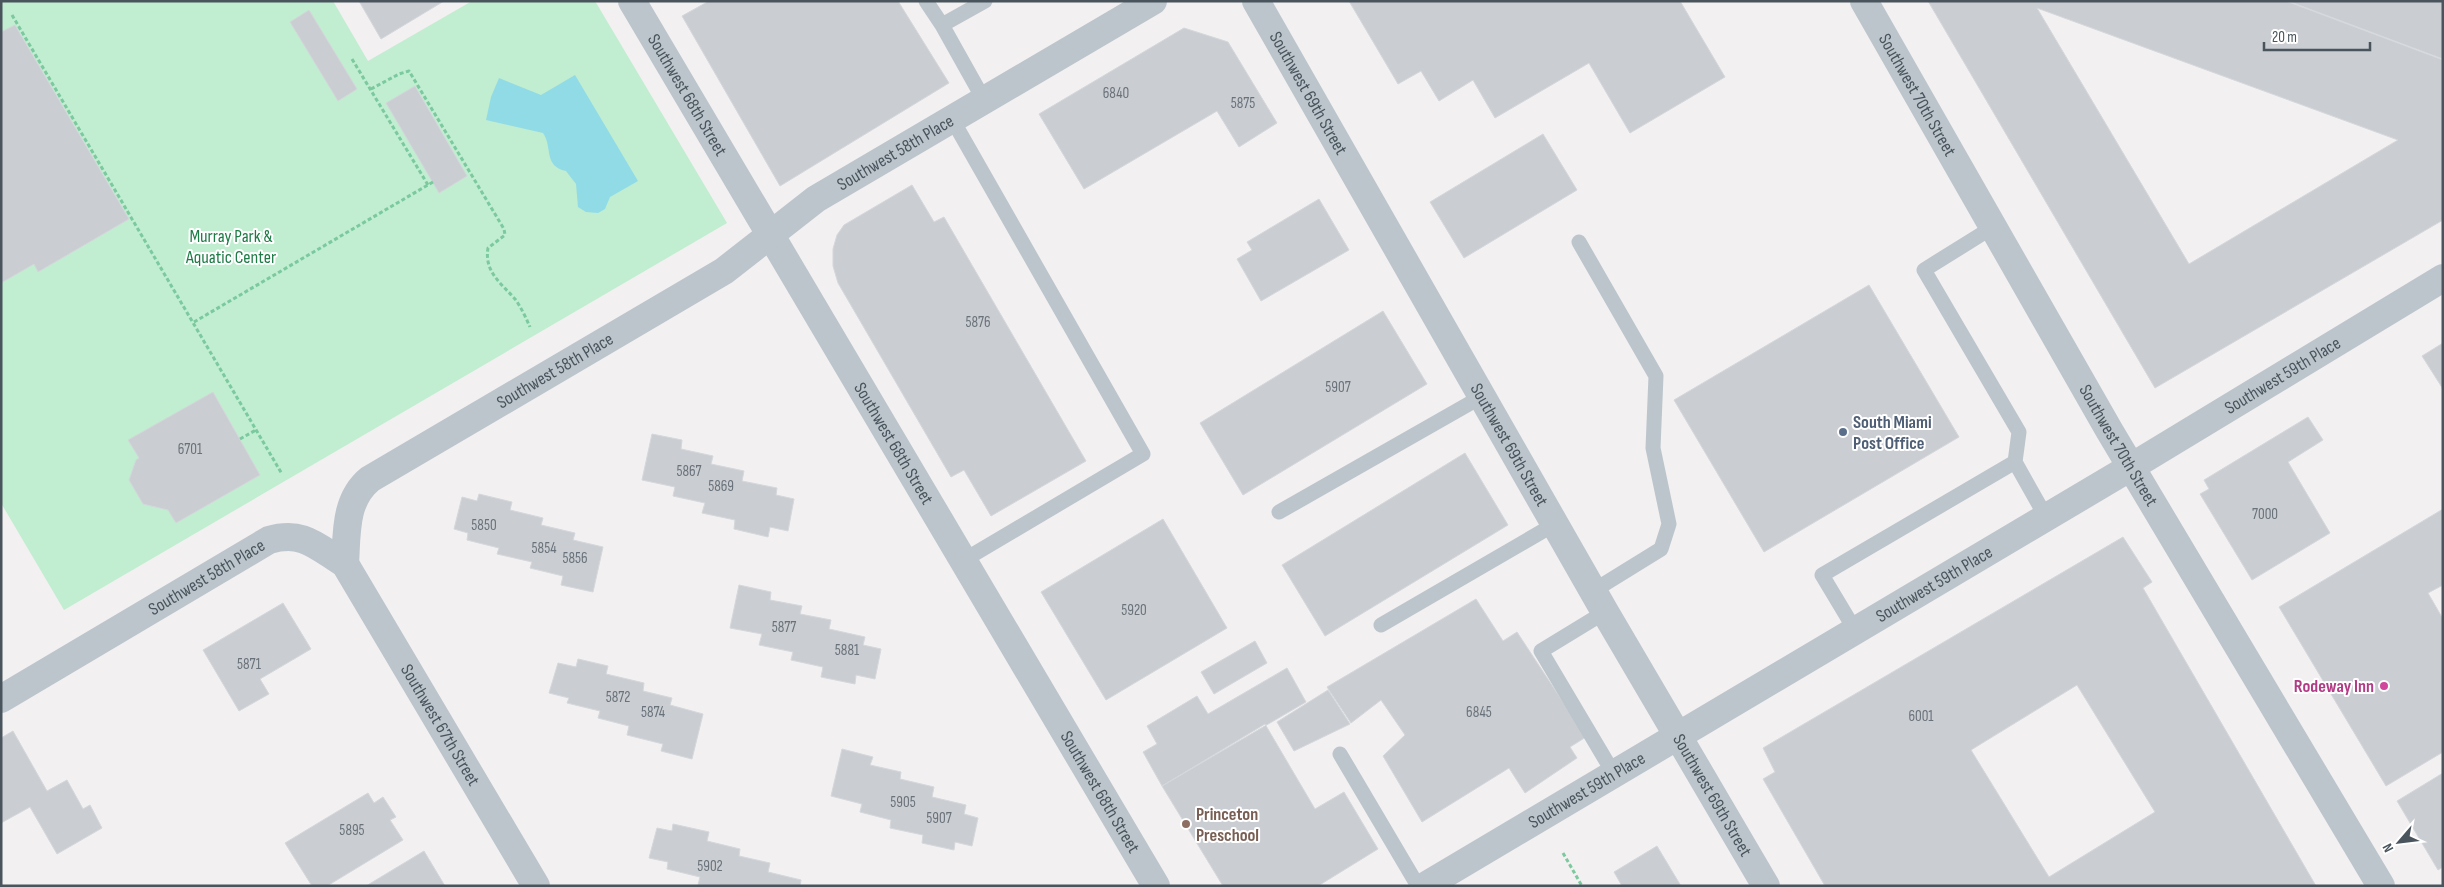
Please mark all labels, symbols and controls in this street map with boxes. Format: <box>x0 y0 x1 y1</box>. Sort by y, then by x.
scale bar <box>2264 20 2370 52</box>
street label: Southwest 69th Street <box>1265 28 1352 159</box>
text: 20 m <box>2272 28 2297 47</box>
street label: Southwest 68th Street <box>643 30 732 160</box>
street label: Southwest 70th Street <box>1874 30 1961 160</box>
house number: 6840 <box>1103 84 1129 103</box>
house number: 5875 <box>1231 94 1255 113</box>
street label: Southwest 58th Place <box>834 110 958 195</box>
park label: Murray Park & Aquatic Center <box>185 226 276 268</box>
house number: 5876 <box>965 313 991 332</box>
street label: Southwest 58th Place <box>493 328 617 413</box>
street label: Southwest 59th Place <box>2221 333 2344 419</box>
house number: 5907 <box>1325 378 1351 397</box>
street label: Southwest 68th Street <box>849 379 938 509</box>
street label: Southwest 69th Street <box>1466 380 1553 511</box>
street label: Southwest 70th Street <box>2074 381 2162 511</box>
place label: South Miami Post Office <box>1853 412 1932 454</box>
marker: South Miami Post Office <box>1837 426 1849 438</box>
house number: 6701 <box>178 440 203 459</box>
house number: 5867 <box>676 462 702 481</box>
house number: 5869 <box>708 477 734 496</box>
house number: 7000 <box>2252 505 2278 524</box>
house number: 5850 <box>471 516 497 535</box>
street label: Southwest 58th Place <box>145 535 269 620</box>
house number: 5854 <box>532 539 556 558</box>
street label: Southwest 59th Place <box>1872 542 1996 627</box>
house number: 5856 <box>562 549 588 568</box>
house number: 5920 <box>1121 601 1147 620</box>
house number: 5877 <box>772 618 796 637</box>
house number: 5881 <box>835 641 860 660</box>
house number: 5871 <box>237 655 262 674</box>
street label: Southwest 67th Street <box>396 661 484 790</box>
place label: Rodeway Inn <box>2294 676 2374 697</box>
marker: Rodeway Inn <box>2378 680 2390 692</box>
house number: 5872 <box>606 688 630 707</box>
house number: 5874 <box>641 703 665 722</box>
house number: 6845 <box>1466 703 1492 722</box>
house number: 6001 <box>1908 707 1934 726</box>
street label: Southwest 68th Street <box>1056 727 1144 857</box>
street label: Southwest 69th Street <box>1668 730 1756 861</box>
street label: Southwest 59th Place <box>1525 748 1649 833</box>
house number: 5905 <box>890 793 916 812</box>
place label: Princeton Preschool <box>1196 804 1259 846</box>
house number: 5907 <box>926 809 952 828</box>
north arrow <box>2374 817 2424 867</box>
marker: Princeton Preschool <box>1180 818 1192 830</box>
house number: 5895 <box>339 821 365 840</box>
text: N <box>2379 841 2397 855</box>
house number: 5902 <box>697 857 723 876</box>

